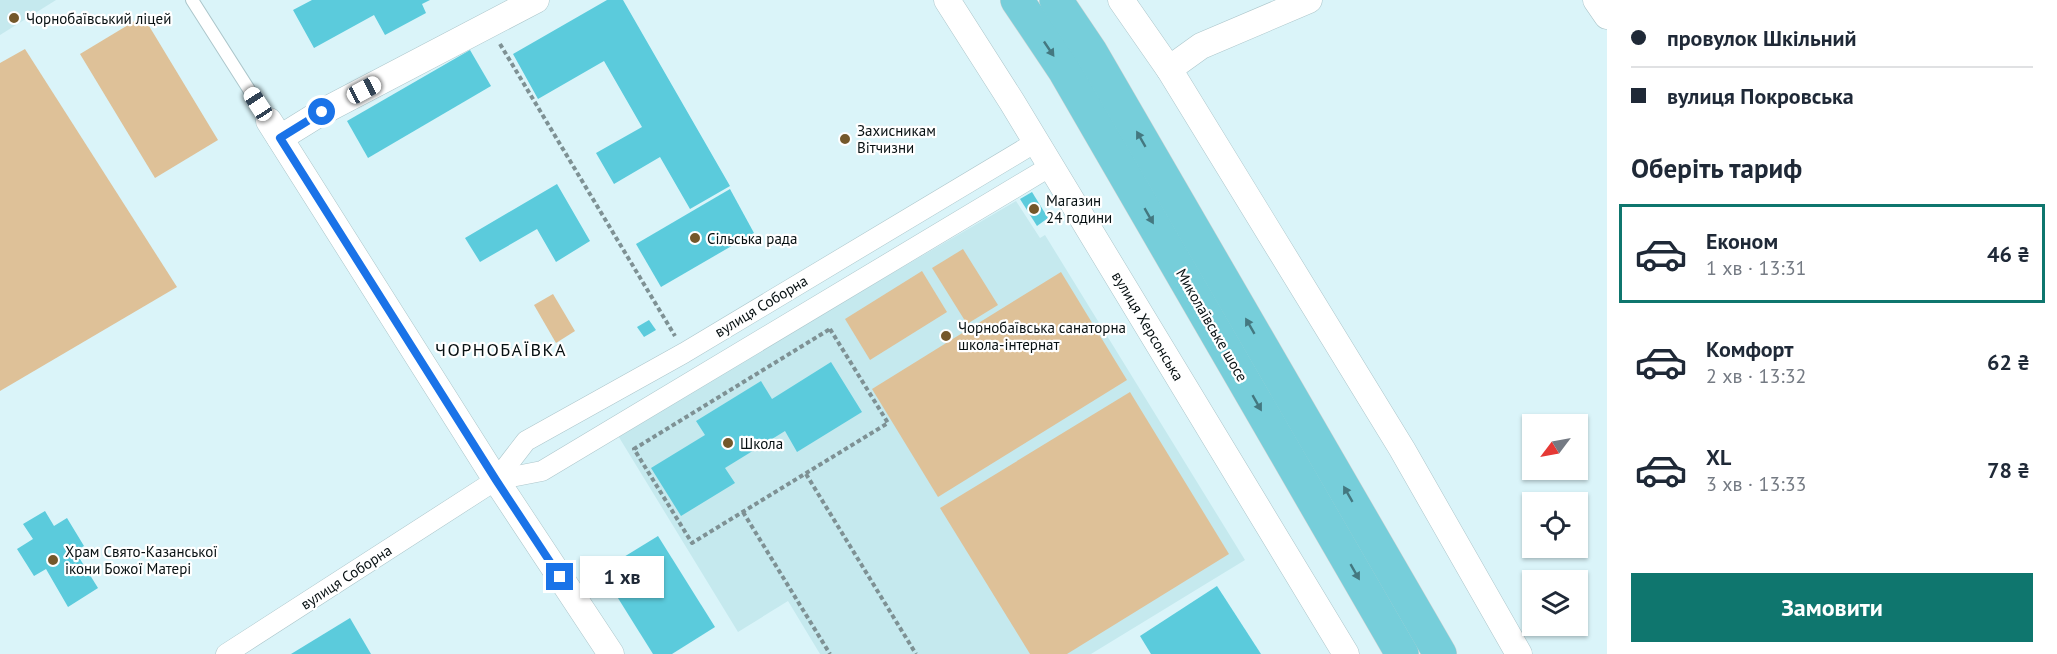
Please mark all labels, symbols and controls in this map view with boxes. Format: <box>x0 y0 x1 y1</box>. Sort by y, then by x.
place label: Чорнобаївський ліцей <box>26 9 171 28</box>
marker: Чорнобаївський ліцей <box>7 11 21 25</box>
text: провулок Шкільний <box>1667 24 1856 52</box>
one-way arrow <box>1043 40 1055 56</box>
car <box>344 74 384 106</box>
text: вулиця Покровська <box>1667 82 1854 110</box>
car <box>241 84 275 124</box>
route start <box>308 98 335 125</box>
place label: Захисникам Вітчизни <box>857 121 936 157</box>
one-way arrow <box>1136 130 1146 147</box>
marker: Захисникам Вітчизни <box>838 132 852 146</box>
text: Оберіть тариф <box>1631 151 1802 185</box>
place label: Магазин 24 години <box>1046 191 1112 227</box>
marker: Магазин 24 години <box>1027 202 1041 216</box>
one-way arrow <box>1143 208 1154 224</box>
icon: car <box>1634 227 1688 281</box>
text: Економ <box>1706 227 1778 255</box>
place label: Сільська рада <box>707 229 797 248</box>
marker: Сільська рада <box>688 231 702 245</box>
text: 46 ₴ <box>1987 240 2030 268</box>
text: 1 хв · 13:31 <box>1706 255 1807 281</box>
street label: Миколаївське шосе <box>1172 265 1252 385</box>
street label: вулиця Херсонська <box>1108 268 1188 384</box>
street label: вулиця Соборна <box>711 271 811 341</box>
place label: Чорнобаївська санаторна школа-інтернат <box>958 318 1126 354</box>
one-way arrow <box>1244 318 1255 334</box>
marker: Чорнобаївська санаторна школа-інтернат <box>939 329 953 343</box>
icon: car <box>1634 335 1688 389</box>
text: Комфорт <box>1706 335 1794 363</box>
district label: ЧОРНОБАЇВКА <box>435 338 567 361</box>
text: 62 ₴ <box>1987 348 2030 376</box>
text: 2 хв · 13:32 <box>1706 363 1807 389</box>
one-way arrow <box>1252 395 1263 411</box>
north arrow <box>1522 414 1588 480</box>
map controls <box>1522 414 1588 636</box>
place label: Школа <box>740 434 783 453</box>
marker: Школа <box>721 436 735 450</box>
icon: car <box>1634 443 1688 497</box>
text: XL <box>1706 443 1731 471</box>
text: 78 ₴ <box>1987 456 2030 484</box>
text: 3 хв · 13:33 <box>1706 471 1807 497</box>
one-way arrow <box>1342 486 1353 502</box>
button: locate <box>1522 492 1588 558</box>
street label: вулиця Соборна <box>297 540 395 614</box>
place label: Храм Свято-Казанської ікони Божої Матері <box>65 542 218 578</box>
marker: Храм Свято-Казанської ікони Божої Матері <box>46 553 60 567</box>
callout: 1 хв <box>581 556 665 598</box>
route end <box>546 563 573 590</box>
text: 1 хв <box>604 564 641 590</box>
one-way arrow <box>1350 564 1361 580</box>
button: layers <box>1522 570 1588 636</box>
button: Замовити <box>1631 573 2033 642</box>

